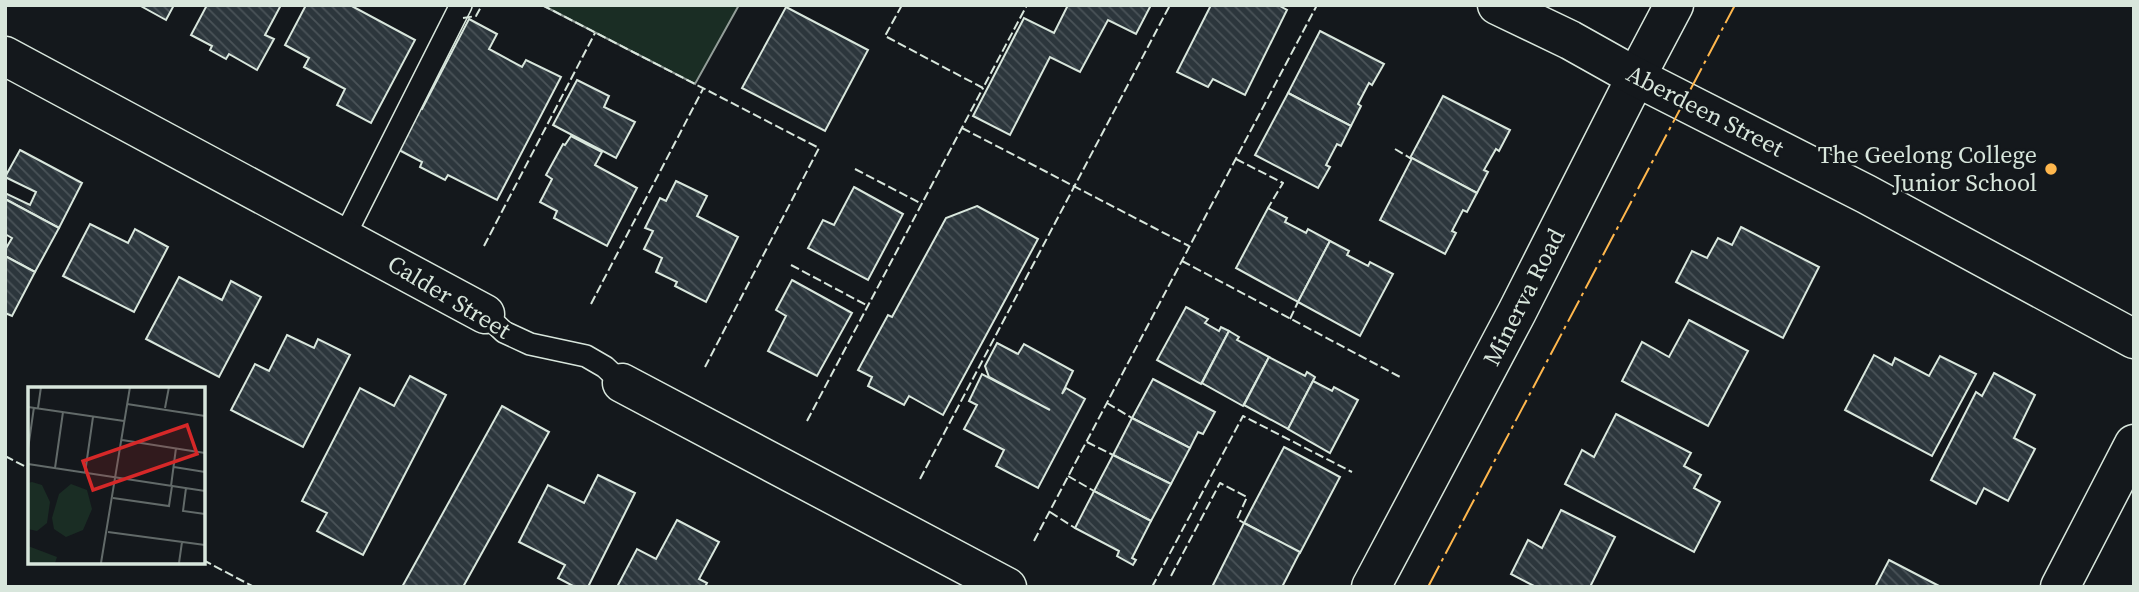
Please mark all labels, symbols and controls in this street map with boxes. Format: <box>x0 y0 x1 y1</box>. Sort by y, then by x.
street label: Aberdeen Street <box>1621 57 1790 164</box>
place label: The Geelong College Junior School <box>1818 138 2037 199</box>
marker: The Geelong College Junior School <box>2043 161 2059 177</box>
street label: Minerva Road <box>1475 222 1572 371</box>
street label: Calder Street <box>382 247 517 346</box>
inset map <box>28 387 205 564</box>

